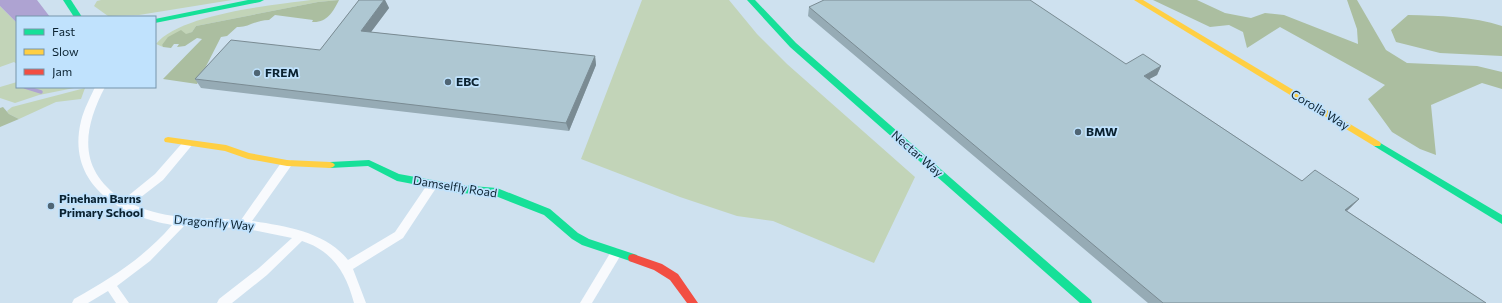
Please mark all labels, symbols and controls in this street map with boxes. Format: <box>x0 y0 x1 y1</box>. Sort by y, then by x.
legend <box>16 16 156 88</box>
text: Fast <box>52 24 75 38</box>
text: Slow <box>52 44 79 58</box>
text: Jam <box>52 64 72 79</box>
place label: FREM <box>265 65 299 79</box>
marker: FREM <box>252 68 262 78</box>
place label: EBC <box>456 74 479 88</box>
marker: EBC <box>443 77 453 87</box>
street label: Corolla Way <box>1289 86 1352 132</box>
place label: BMW <box>1086 124 1118 138</box>
street label: Nectar Way <box>889 127 946 179</box>
marker: BMW <box>1073 127 1083 137</box>
street label: Damselfly Road <box>412 172 498 200</box>
place label: Pineham Barns Primary School <box>59 191 143 219</box>
marker: Pineham Barns Primary School <box>46 201 56 211</box>
street label: Dragonfly Way <box>173 212 255 232</box>

